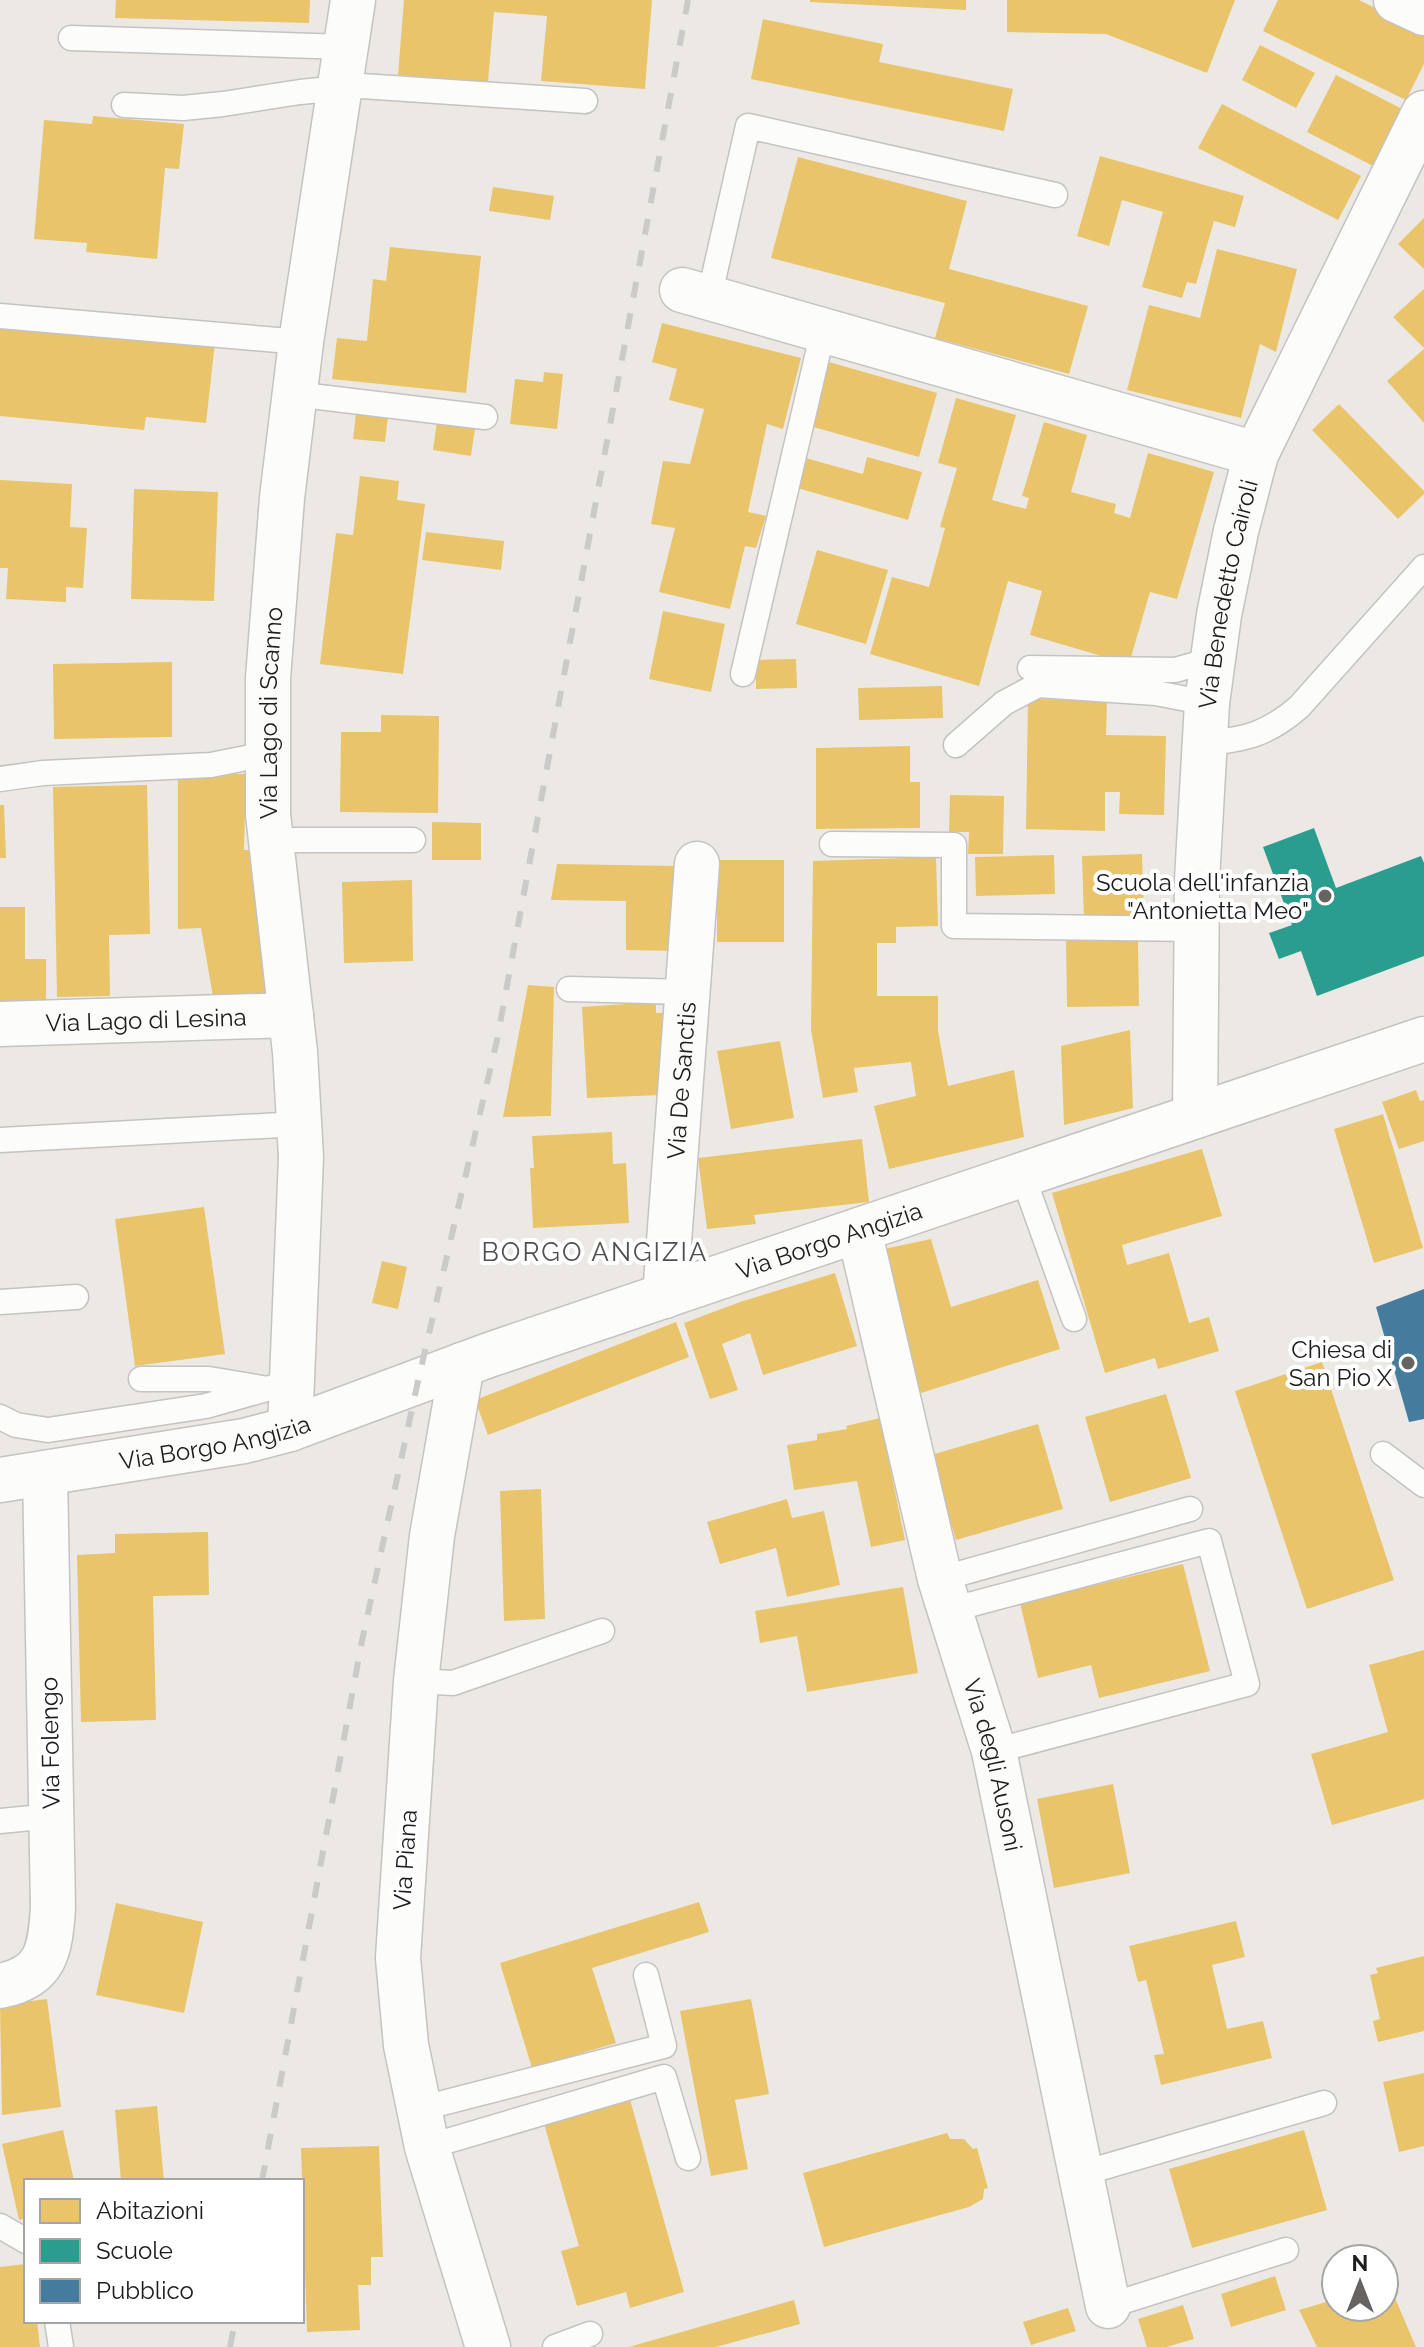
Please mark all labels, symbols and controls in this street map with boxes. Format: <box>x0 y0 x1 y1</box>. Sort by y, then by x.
street label: Via Benedetto Cairoli <box>1192 476 1263 711</box>
street label: Via Lago di Scanno <box>254 606 288 819</box>
place label: Scuola dell'infanzia "Antonietta Meo" <box>1096 868 1309 925</box>
marker: Scuola dell'infanzia "Antonietta Meo" <box>1316 887 1334 905</box>
street label: Via De Sanctis <box>661 1001 701 1160</box>
street label: Via Lago di Lesina <box>45 1002 247 1037</box>
street label: Via Borgo Angizia <box>733 1195 926 1285</box>
district label: BORGO ANGIZIA <box>482 1237 708 1267</box>
place label: Chiesa di San Pio X <box>1289 1335 1393 1392</box>
marker: Chiesa di San Pio X <box>1399 1354 1417 1372</box>
street label: Via Borgo Angizia <box>117 1408 314 1475</box>
street label: Via degli Ausoni <box>958 1675 1029 1854</box>
street label: Via Folengo <box>34 1677 66 1809</box>
street label: Via Piana <box>387 1809 423 1911</box>
legend <box>24 2179 304 2323</box>
text: Abitazioni <box>96 2196 204 2225</box>
text: Scuole <box>96 2236 173 2265</box>
north arrow <box>1320 2243 1400 2323</box>
text: N <box>1352 2250 1368 2276</box>
text: Pubblico <box>96 2276 194 2305</box>

